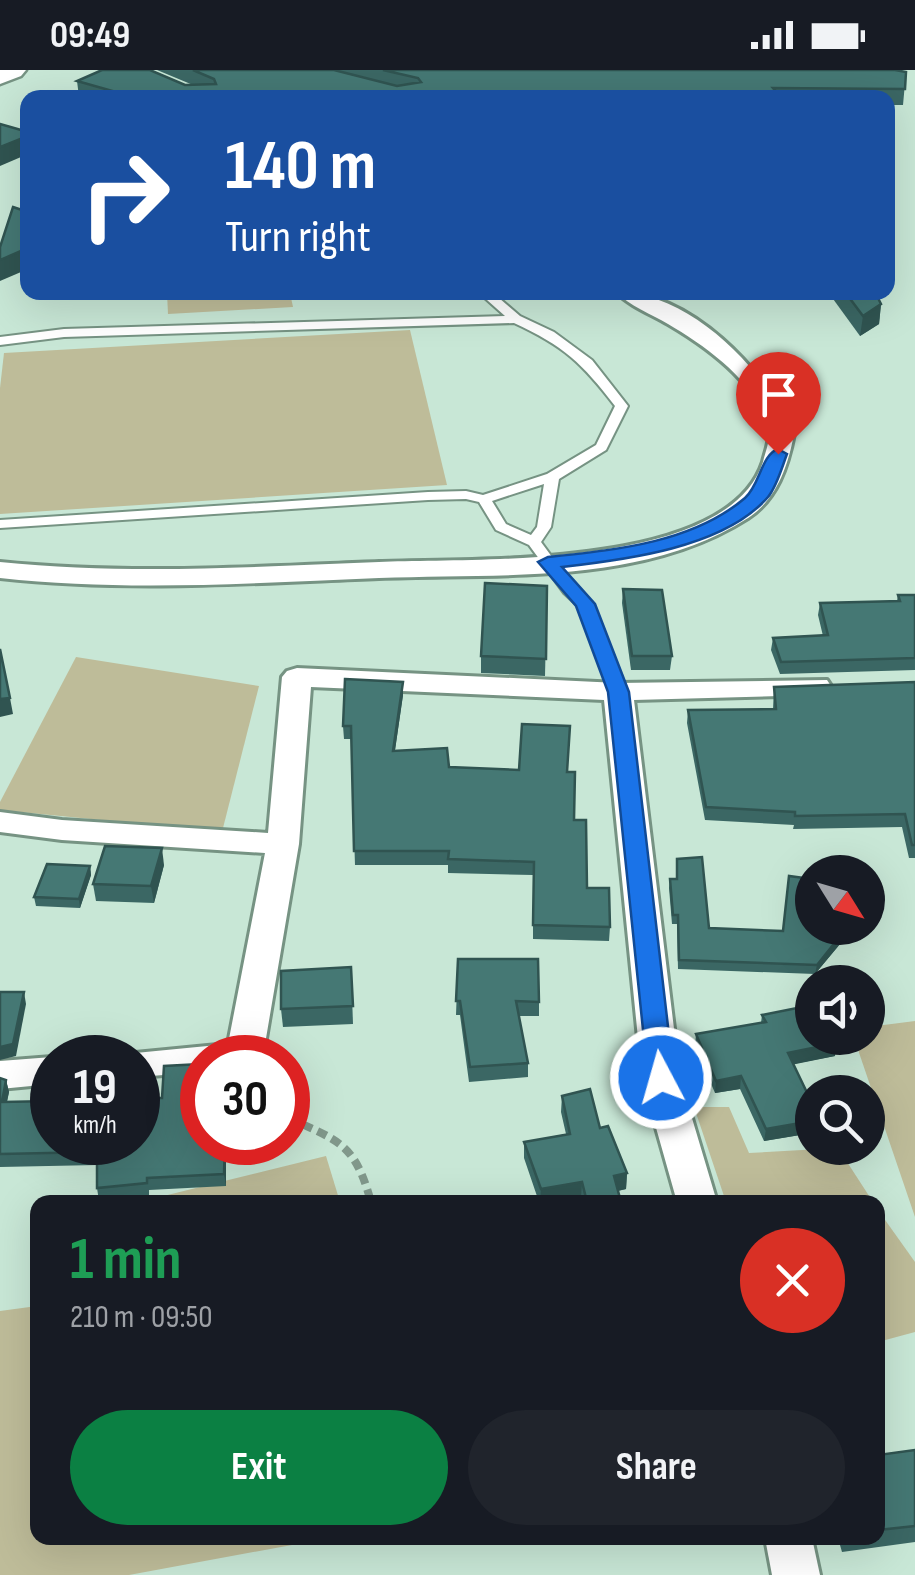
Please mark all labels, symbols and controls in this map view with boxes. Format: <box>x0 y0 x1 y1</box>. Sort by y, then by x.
text: 09:49 <box>50 13 130 58</box>
text: 140 m <box>225 125 376 209</box>
icon: right <box>60 130 190 260</box>
text: Turn right <box>225 210 371 265</box>
pin <box>736 352 821 455</box>
icon: arrive <box>751 367 806 422</box>
north arrow <box>795 855 885 945</box>
map controls <box>795 855 885 1165</box>
button: sound <box>795 965 885 1055</box>
position arrow <box>609 1026 713 1130</box>
speed limit sign: 30 <box>180 1035 310 1165</box>
text: 19 <box>73 1058 117 1118</box>
button: search <box>795 1075 885 1165</box>
text: km/h <box>73 1110 117 1141</box>
text: 1 min <box>70 1224 182 1296</box>
button: close <box>740 1228 845 1333</box>
text: 210 m · 09:50 <box>70 1298 213 1337</box>
button: Exit <box>70 1410 448 1525</box>
button: Share <box>468 1410 845 1525</box>

